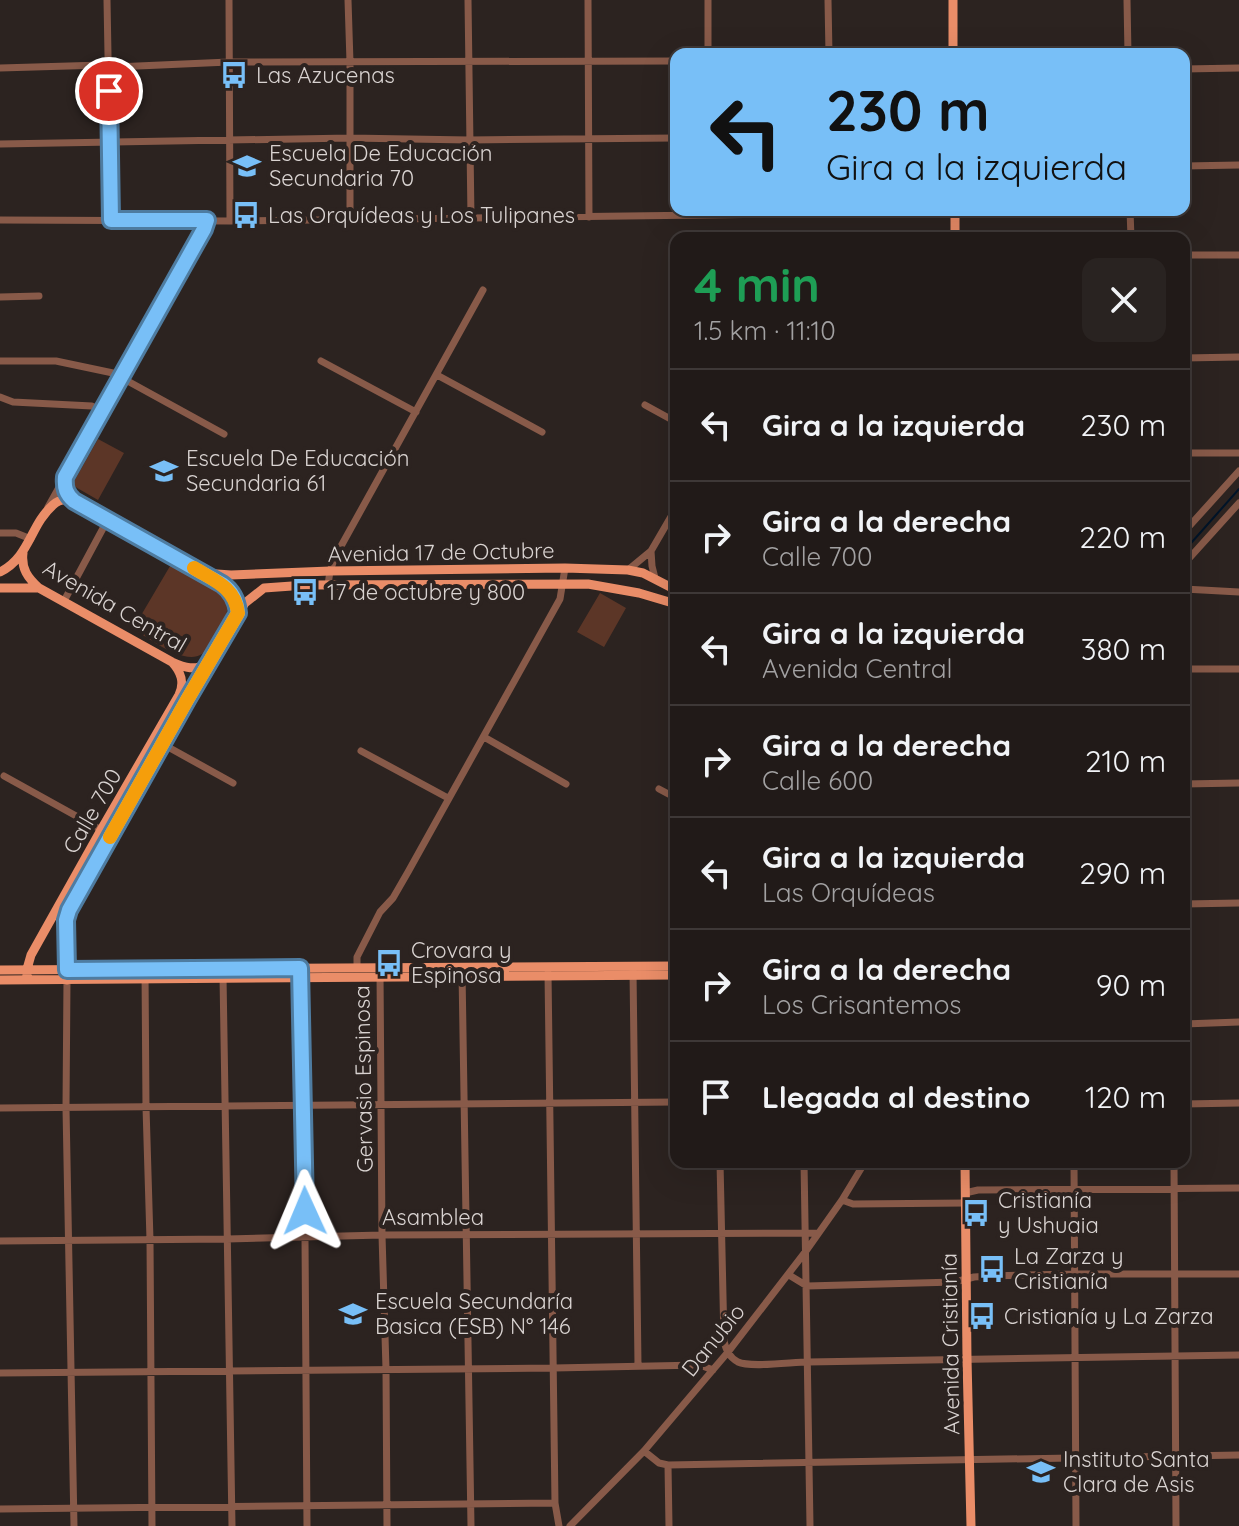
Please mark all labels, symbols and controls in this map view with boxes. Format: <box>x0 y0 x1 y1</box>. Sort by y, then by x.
pin <box>75 57 143 125</box>
bus stop icon: Las Azucenas <box>219 60 249 90</box>
place label: Las Azucenas <box>256 61 395 89</box>
icon: arrive <box>87 69 131 113</box>
text: 230 m <box>826 75 990 145</box>
icon: left <box>694 80 798 184</box>
place label: Escuela De Educación Secundaria 70 <box>269 139 492 192</box>
text: Gira a la izquierda <box>826 144 1127 189</box>
school or university icon: Escuela De Educación Secundaria 70 <box>232 151 262 181</box>
bus stop icon: Las Orquídeas y Los Tulipanes <box>231 200 261 230</box>
place label: Las Orquídeas y Los Tulipanes <box>268 201 575 229</box>
text: 4 min <box>694 254 820 314</box>
button: close <box>1082 258 1166 342</box>
text: 1.5 km · 11:10 <box>694 314 836 347</box>
icon: left <box>694 403 738 447</box>
text: Gira a la izquierda <box>762 406 1025 444</box>
text: 230 m <box>1080 406 1166 444</box>
place label: Escuela De Educación Secundaria 61 <box>186 444 409 497</box>
school or university icon: Escuela De Educación Secundaria 61 <box>149 456 179 486</box>
text: Gira a la derecha <box>762 502 1011 540</box>
icon: right <box>694 515 738 559</box>
text: 220 m <box>1079 518 1166 556</box>
street label: Avenida 17 de Octubre <box>327 536 555 568</box>
text: Calle 700 <box>762 540 873 573</box>
street label: Avenida Central <box>38 554 192 658</box>
bus stop icon: 17 de octubre y 800 <box>290 577 320 607</box>
place label: 17 de octubre y 800 <box>327 578 525 606</box>
text: Gira a la izquierda <box>762 614 1025 652</box>
icon: left <box>694 627 738 671</box>
text: 380 m <box>1081 630 1166 668</box>
text: Avenida Central <box>762 652 953 685</box>
text: Gira a la derecha <box>762 726 1011 764</box>
icon: right <box>694 739 738 783</box>
text: 210 m <box>1085 742 1166 780</box>
street label: Calle 700 <box>56 764 128 858</box>
text: Calle 600 <box>762 764 873 797</box>
text: Gira a la izquierda <box>762 838 1025 876</box>
icon: left <box>694 851 738 895</box>
text: 290 m <box>1079 854 1166 892</box>
text: Las Orquídeas <box>762 876 935 909</box>
place label: Crovara y Espinosa <box>411 936 512 989</box>
bus stop icon: Crovara y Espinosa <box>374 948 404 978</box>
text: Gira a la derecha <box>762 950 1011 988</box>
icon: right <box>694 963 738 1007</box>
text: 90 m <box>1096 966 1166 1004</box>
street label: Gervasio Espinosa <box>347 985 379 1173</box>
text: Los Crisantemos <box>762 988 962 1021</box>
icon: arrive <box>694 1075 738 1119</box>
text: Llegada al destino <box>762 1078 1030 1116</box>
text: 120 m <box>1085 1078 1166 1116</box>
position arrow <box>263 1169 347 1253</box>
place label: Cristianía y Ushuaia <box>998 1186 1099 1239</box>
bus stop icon: Cristianía y Ushuaia <box>961 1198 991 1228</box>
street label: Asamblea <box>382 1203 484 1231</box>
place label: La Zarza y Cristianía <box>1014 1242 1123 1295</box>
street label: Avenida Cristianía <box>934 1253 966 1435</box>
bus stop icon: La Zarza y Cristianía <box>977 1254 1007 1284</box>
place label: Escuela Secundaría Basica (ESB) N° 146 <box>375 1287 573 1340</box>
street label: Danubio <box>675 1298 751 1382</box>
school or university icon: Escuela Secundaría Basica (ESB) N° 146 <box>338 1299 368 1329</box>
bus stop icon: Cristianía y La Zarza <box>967 1301 997 1331</box>
place label: Cristianía y La Zarza <box>1004 1302 1214 1330</box>
place label: Instituto Santa Clara de Asis <box>1063 1445 1210 1498</box>
school or university icon: Instituto Santa Clara de Asis <box>1026 1457 1056 1487</box>

